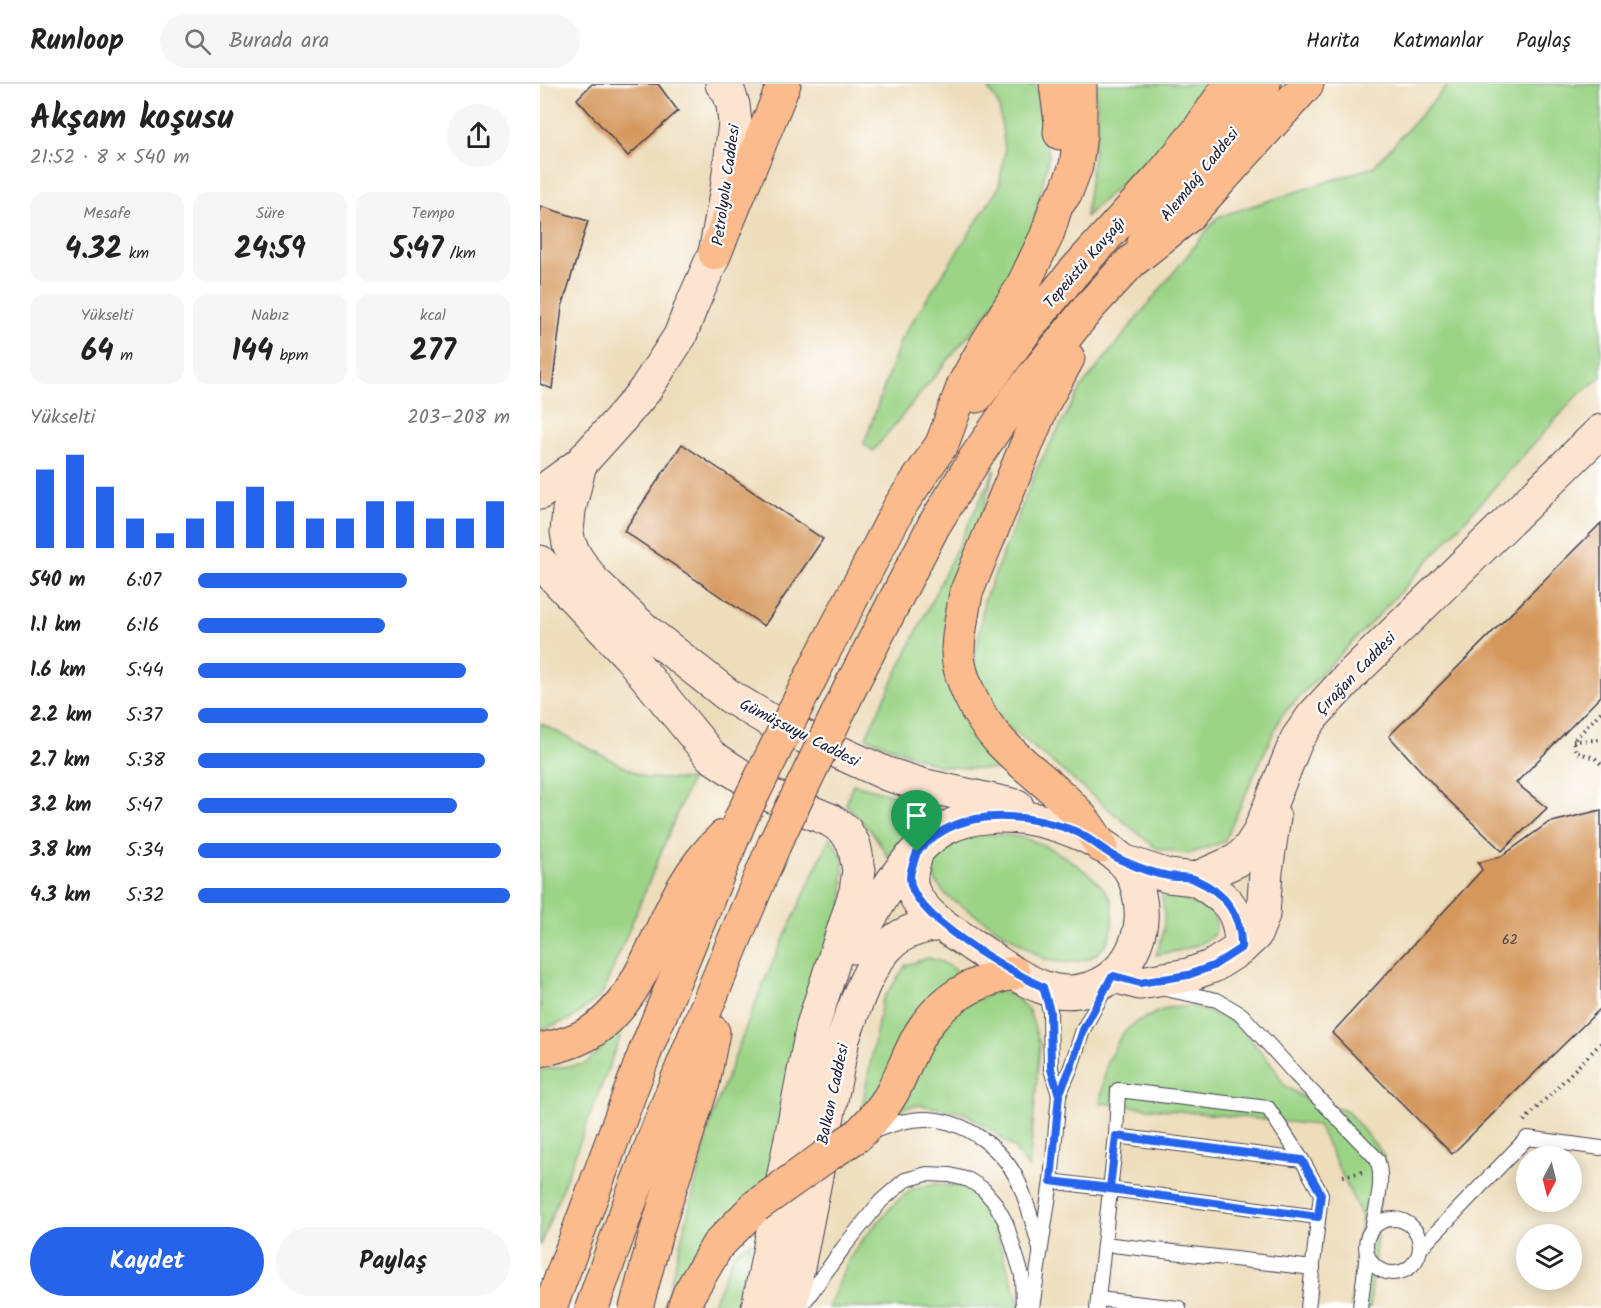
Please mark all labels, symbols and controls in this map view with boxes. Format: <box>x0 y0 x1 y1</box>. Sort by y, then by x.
search box <box>160 14 580 68</box>
text: Runloop <box>30 19 124 64</box>
text: Burada ara <box>229 24 329 59</box>
icon: search <box>181 25 214 58</box>
text: Harita <box>1306 25 1360 58</box>
text: Katmanlar <box>1393 25 1483 58</box>
text: Paylaş <box>1516 25 1571 58</box>
text: Akşam koşusu <box>30 93 233 146</box>
button: share <box>447 104 510 167</box>
street label: Petrolyolu Caddesi <box>706 122 748 247</box>
street label: Alemdağ Caddesi <box>1155 122 1246 227</box>
text: 21:52 · 8 × 540 m <box>30 142 190 174</box>
text: Mesafe <box>83 201 131 226</box>
text: Süre <box>256 201 284 226</box>
text: Tempo <box>411 201 455 226</box>
street label: Tepeüstü Kavşağı <box>1038 211 1132 315</box>
text: 4.32 <box>65 226 122 274</box>
text: 24:59 <box>234 226 306 274</box>
text: 5:47 <box>390 226 443 274</box>
text: km <box>122 241 149 266</box>
text: /km <box>443 241 476 266</box>
text: Yükselti <box>81 303 133 328</box>
text: Nabız <box>251 303 289 328</box>
text: kcal <box>420 303 446 328</box>
text: 64 <box>81 328 114 376</box>
text: 144 <box>232 328 273 376</box>
text: 277 <box>410 328 456 376</box>
text: m <box>114 343 133 368</box>
text: bpm <box>273 343 308 368</box>
text: Yükselti <box>30 402 95 434</box>
text: 203–208 m <box>407 402 510 434</box>
text: 540 m <box>30 565 85 597</box>
text: 6:07 <box>126 565 161 597</box>
text: 1.1 km <box>30 610 81 642</box>
text: 6:16 <box>126 610 159 642</box>
street label: Çırağan Caddesi <box>1310 626 1403 721</box>
text: 1.6 km <box>30 655 86 687</box>
text: 5:44 <box>126 655 164 687</box>
street label: Gümüşsuyu Caddesi <box>735 692 865 775</box>
text: 2.2 km <box>30 700 92 732</box>
text: 5:37 <box>126 700 162 732</box>
text: 2.7 km <box>30 745 90 777</box>
text: 5:38 <box>126 745 165 777</box>
text: 3.2 km <box>30 790 91 822</box>
text: 5:47 <box>126 790 162 822</box>
pin <box>891 790 942 852</box>
icon: arrive <box>900 799 933 832</box>
text: 3.8 km <box>30 835 91 867</box>
text: 5:34 <box>126 835 164 867</box>
text: 4.3 km <box>30 880 91 912</box>
text: 5:32 <box>126 880 165 912</box>
house number: 62 <box>1502 929 1518 951</box>
street label: Balkan Caddesi <box>811 1040 857 1147</box>
north arrow <box>1516 1146 1582 1212</box>
map controls <box>1516 1146 1582 1290</box>
button: layers <box>1516 1224 1582 1290</box>
button: Kaydet <box>30 1227 264 1296</box>
button: Paylaş <box>276 1227 510 1296</box>

